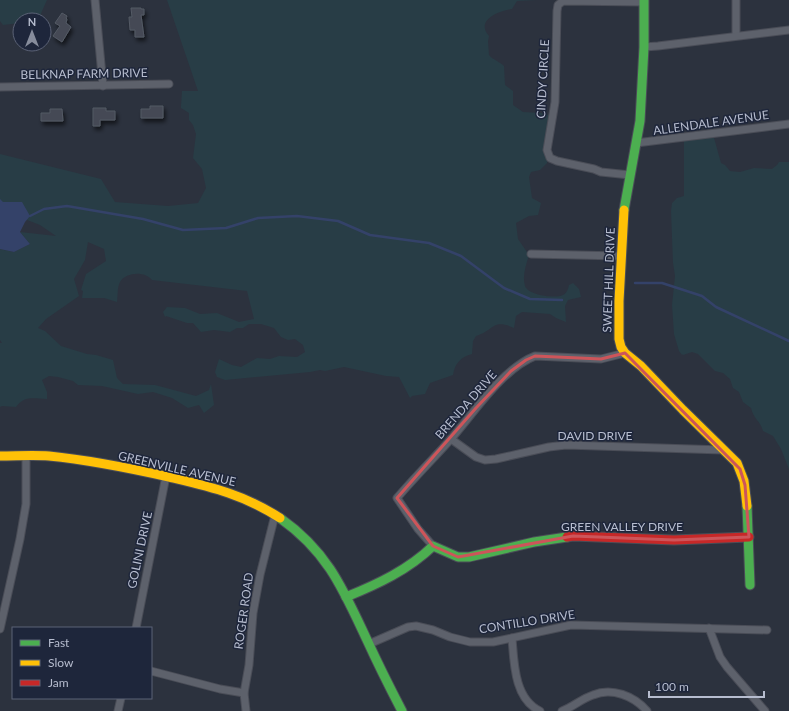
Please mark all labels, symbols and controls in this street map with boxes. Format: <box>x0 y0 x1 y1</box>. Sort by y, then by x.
north arrow <box>12 12 52 52</box>
text: N <box>28 15 36 28</box>
street label: CINDY CIRCLE <box>533 39 552 119</box>
street label: BELKNAP FARM DRIVE <box>20 65 148 82</box>
street label: ALLENDALE AVENUE <box>652 107 770 138</box>
street label: SWEET HILL DRIVE <box>599 227 618 333</box>
street label: BRENDA DRIVE <box>432 367 500 442</box>
street label: DAVID DRIVE <box>557 428 633 443</box>
street label: GREENVILLE AVENUE <box>117 448 237 489</box>
street label: GOLINI DRIVE <box>124 510 155 590</box>
street label: GREEN VALLEY DRIVE <box>561 519 683 534</box>
street label: ROGER ROAD <box>231 572 256 650</box>
street label: CONTILLO DRIVE <box>478 607 576 636</box>
legend <box>12 627 152 699</box>
text: Fast <box>48 635 70 650</box>
text: Slow <box>48 655 74 670</box>
scale bar <box>649 673 764 699</box>
text: Jam <box>48 675 69 690</box>
text: 100 m <box>655 679 689 694</box>

